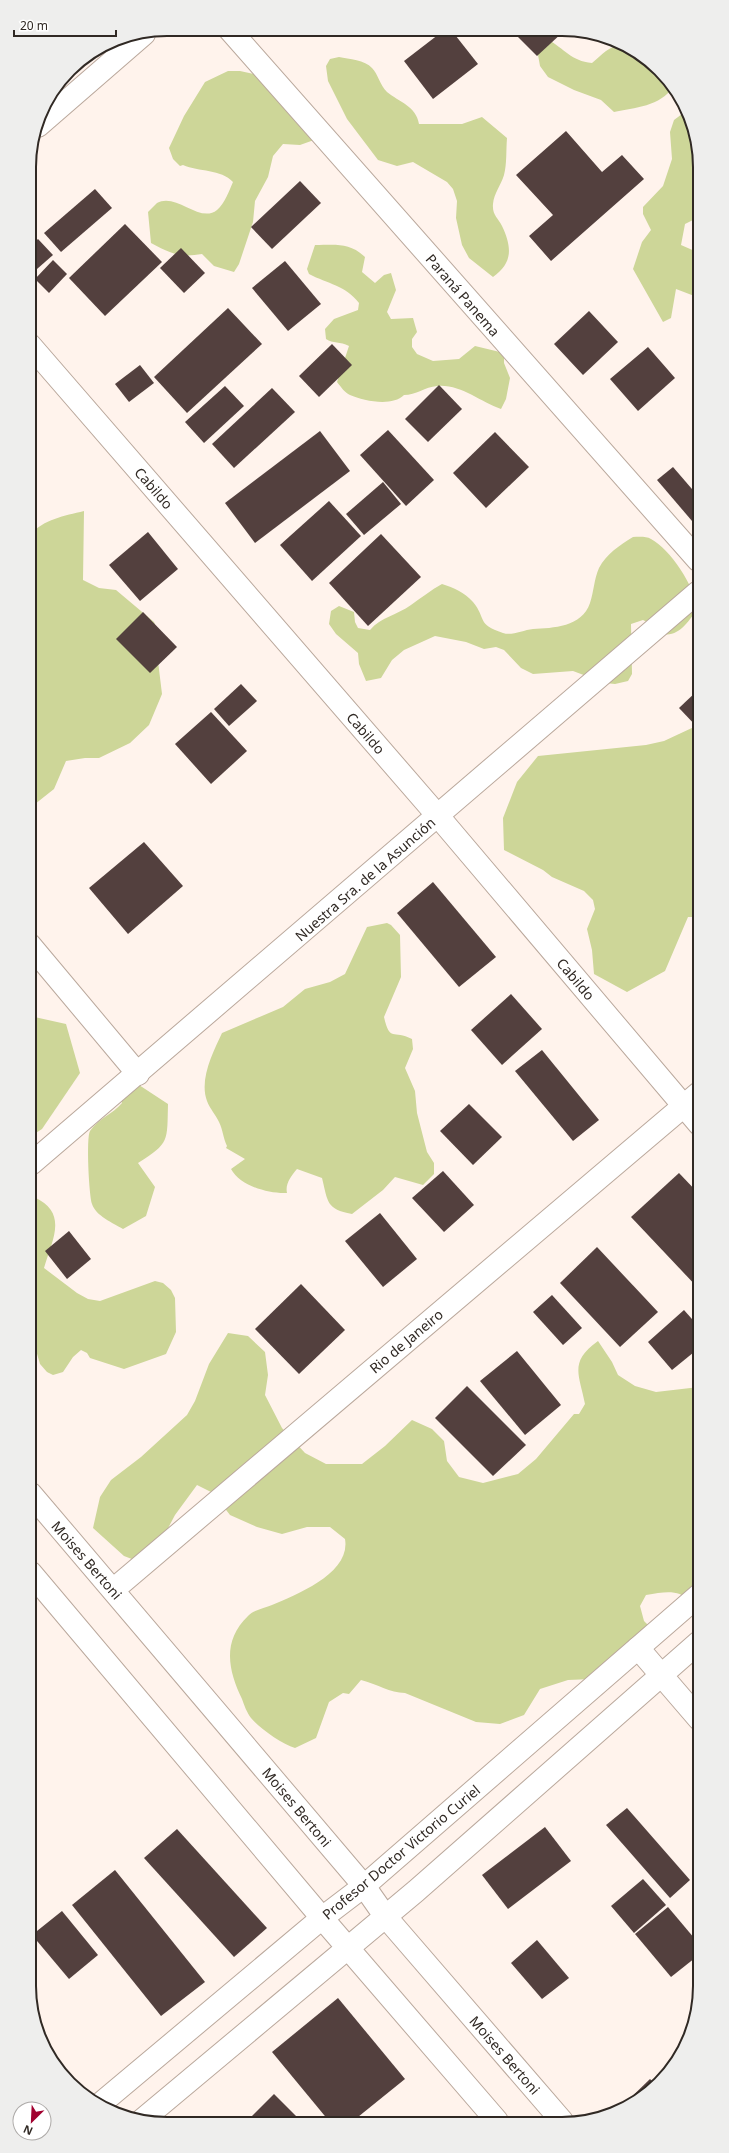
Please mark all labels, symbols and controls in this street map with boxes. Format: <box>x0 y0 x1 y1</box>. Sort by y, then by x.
scale bar <box>14 12 116 38</box>
text: 20 m <box>20 17 48 34</box>
street label: Paraná Panema <box>422 250 504 340</box>
street label: Cabildo <box>131 463 177 513</box>
street label: Cabildo <box>343 708 389 758</box>
street label: Nuestra Sra. de la Asunción <box>291 813 439 945</box>
street label: Cabildo <box>553 954 599 1004</box>
street label: Rio de Janeiro <box>365 1305 447 1377</box>
street label: Moises Bertoni <box>48 1517 126 1603</box>
street label: Moises Bertoni <box>258 1763 336 1851</box>
street label: Profesor Doctor Victorio Curiel <box>318 1780 484 1924</box>
street label: Moises Bertoni <box>466 2012 544 2098</box>
north arrow <box>12 2101 52 2141</box>
text: N <box>21 2122 35 2139</box>

